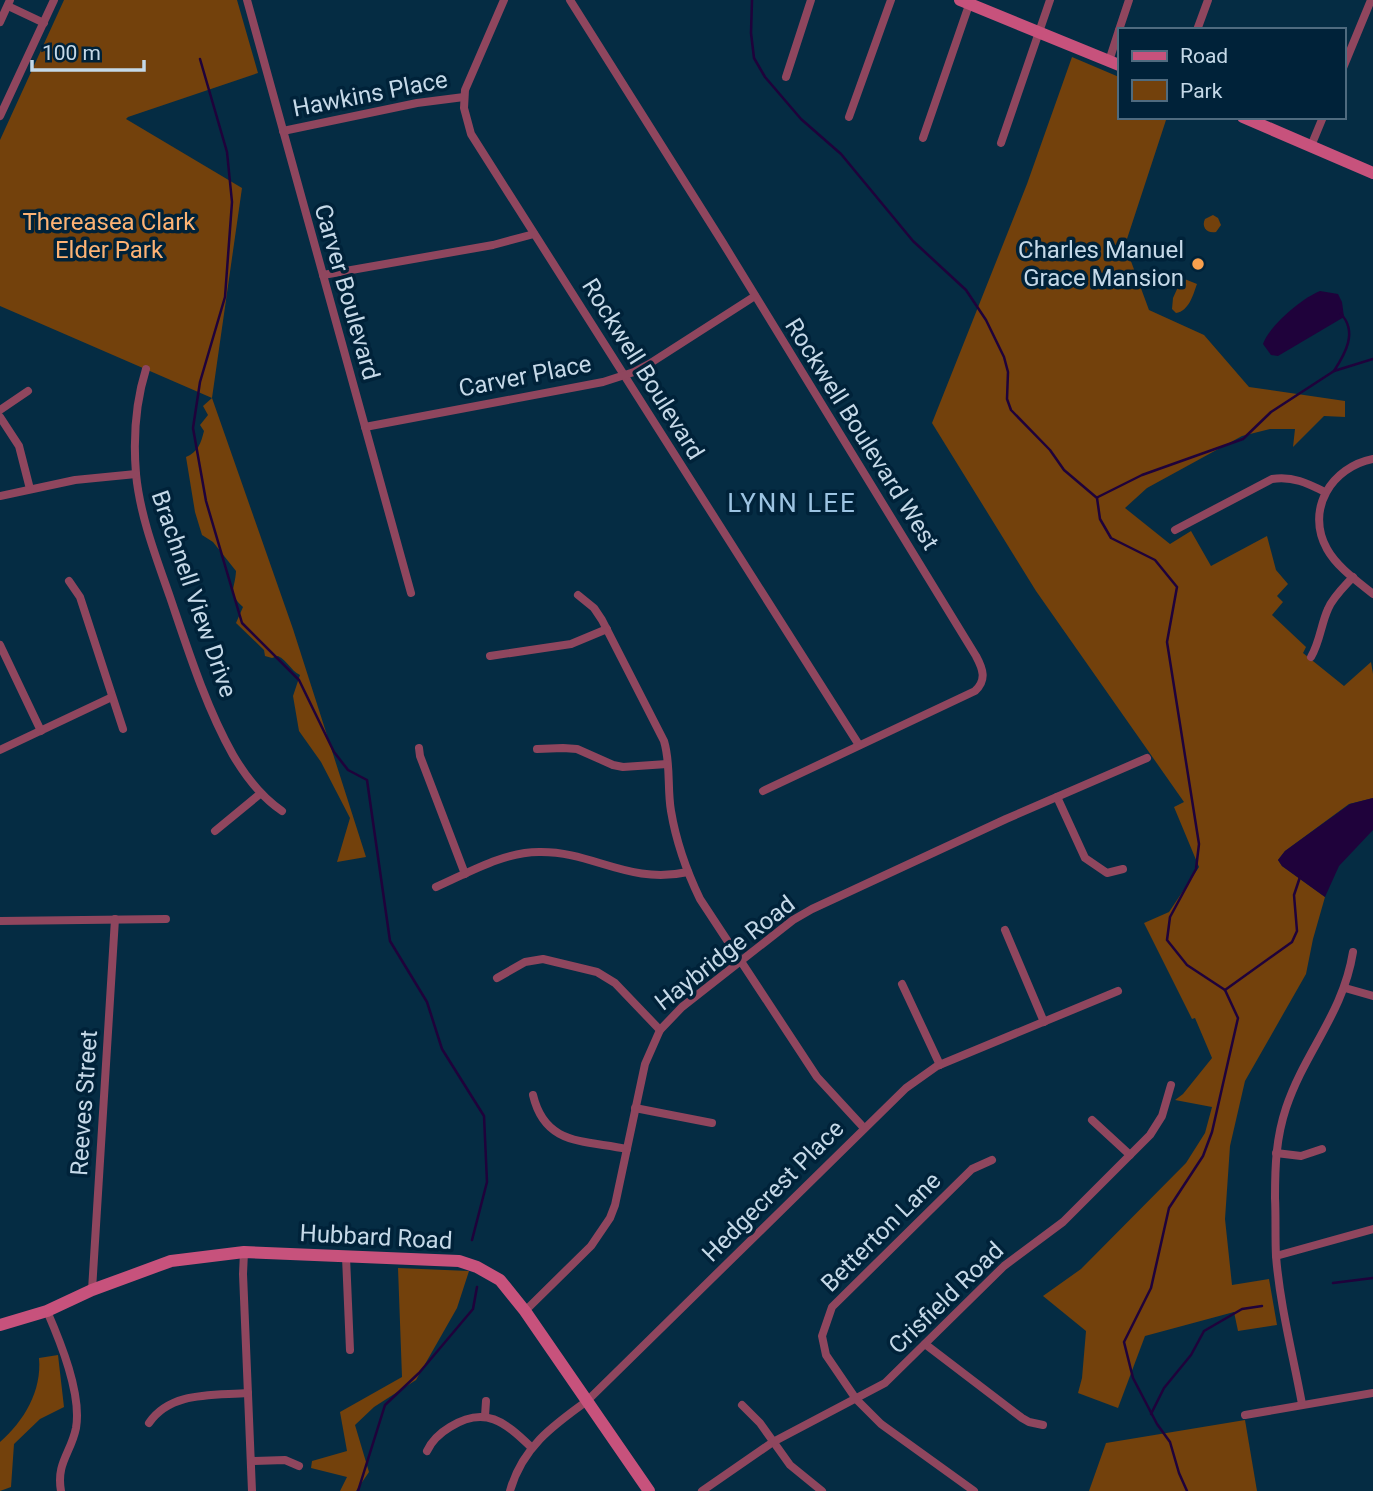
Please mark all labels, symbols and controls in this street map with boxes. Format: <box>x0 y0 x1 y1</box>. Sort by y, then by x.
scale bar <box>32 28 144 72</box>
legend <box>1118 28 1345 119</box>
text: 100 m <box>42 41 101 65</box>
text: Road <box>1180 44 1228 68</box>
street label: Hawkins Place <box>290 65 450 123</box>
text: Park <box>1180 79 1223 103</box>
street label: Carver Boulevard <box>309 201 385 383</box>
park label: Thereasea Clark Elder Park <box>23 208 196 264</box>
place label: Charles Manuel Grace Mansion <box>1018 236 1184 292</box>
marker: Charles Manuel Grace Mansion <box>1190 256 1206 272</box>
street label: Rockwell Boulevard <box>576 273 710 465</box>
street label: Rockwell Boulevard West <box>779 313 945 555</box>
street label: Carver Place <box>456 349 594 403</box>
street label: Brachnell View Drive <box>145 487 243 701</box>
district label: LYNN LEE <box>727 488 857 518</box>
street label: Haybridge Road <box>650 890 800 1016</box>
street label: Reeves Street <box>65 1029 103 1177</box>
street label: Hedgecrest Place <box>697 1115 849 1267</box>
street label: Betterton Lane <box>815 1166 947 1298</box>
street label: Hubbard Road <box>299 1219 453 1255</box>
street label: Crisfield Road <box>883 1236 1009 1360</box>

